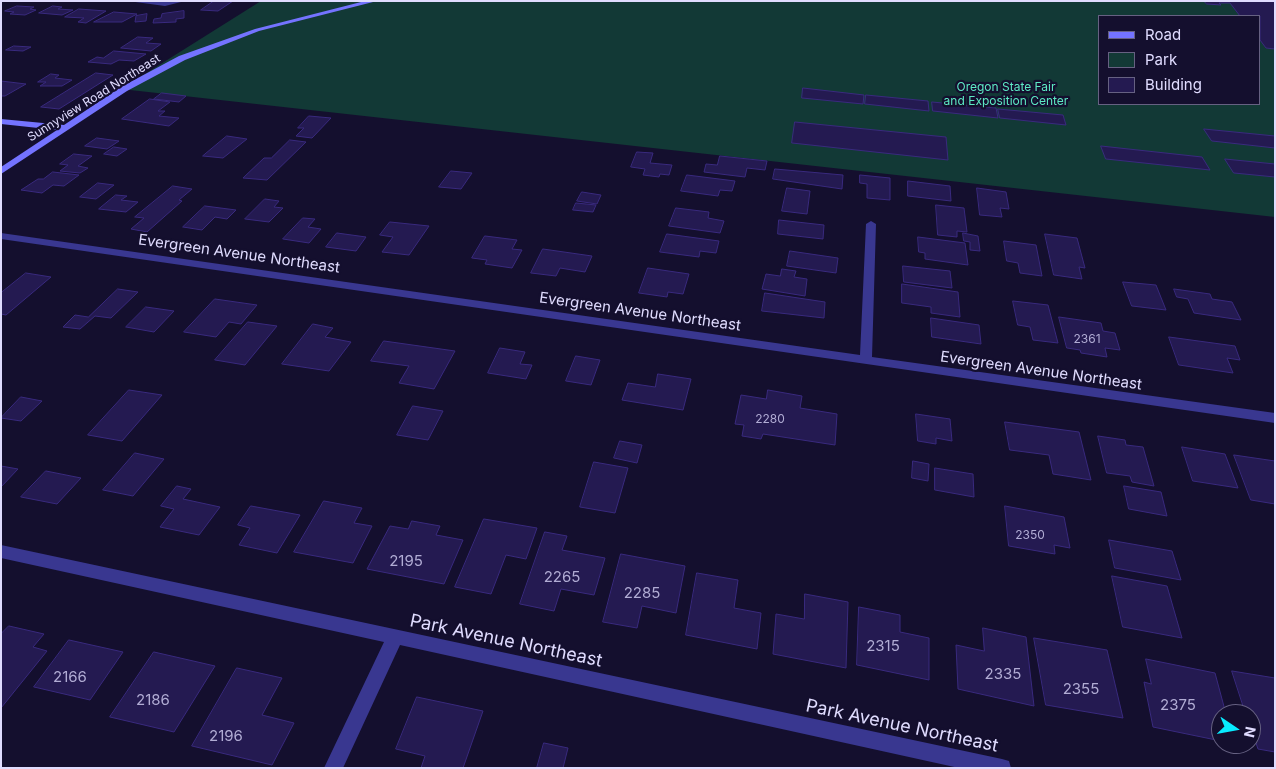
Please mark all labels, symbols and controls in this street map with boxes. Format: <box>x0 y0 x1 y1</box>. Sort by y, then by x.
legend <box>1098 15 1261 105</box>
text: Road <box>1145 25 1181 44</box>
text: Park <box>1145 50 1177 69</box>
street label: Sunnyview Road Northeast <box>25 51 163 145</box>
text: Building <box>1145 75 1202 94</box>
park label: Oregon State Fair and Exposition Center <box>944 80 1068 108</box>
street label: Evergreen Avenue Northeast <box>137 231 341 277</box>
street label: Evergreen Avenue Northeast <box>538 289 742 335</box>
house number: 2361 <box>1073 332 1101 346</box>
street label: Evergreen Avenue Northeast <box>939 348 1143 394</box>
house number: 2280 <box>755 412 785 426</box>
house number: 2350 <box>1015 528 1045 542</box>
house number: 2195 <box>389 552 423 570</box>
house number: 2265 <box>544 568 580 586</box>
house number: 2285 <box>624 584 660 602</box>
street label: Park Avenue Northeast <box>408 610 604 672</box>
house number: 2315 <box>866 637 900 655</box>
house number: 2335 <box>985 665 1021 683</box>
house number: 2166 <box>53 668 87 686</box>
house number: 2355 <box>1063 680 1099 698</box>
house number: 2186 <box>136 691 170 709</box>
street label: Park Avenue Northeast <box>804 695 1000 757</box>
house number: 2375 <box>1160 696 1196 714</box>
north arrow <box>1211 704 1261 754</box>
text: N <box>1241 725 1260 739</box>
house number: 2196 <box>209 727 243 745</box>

